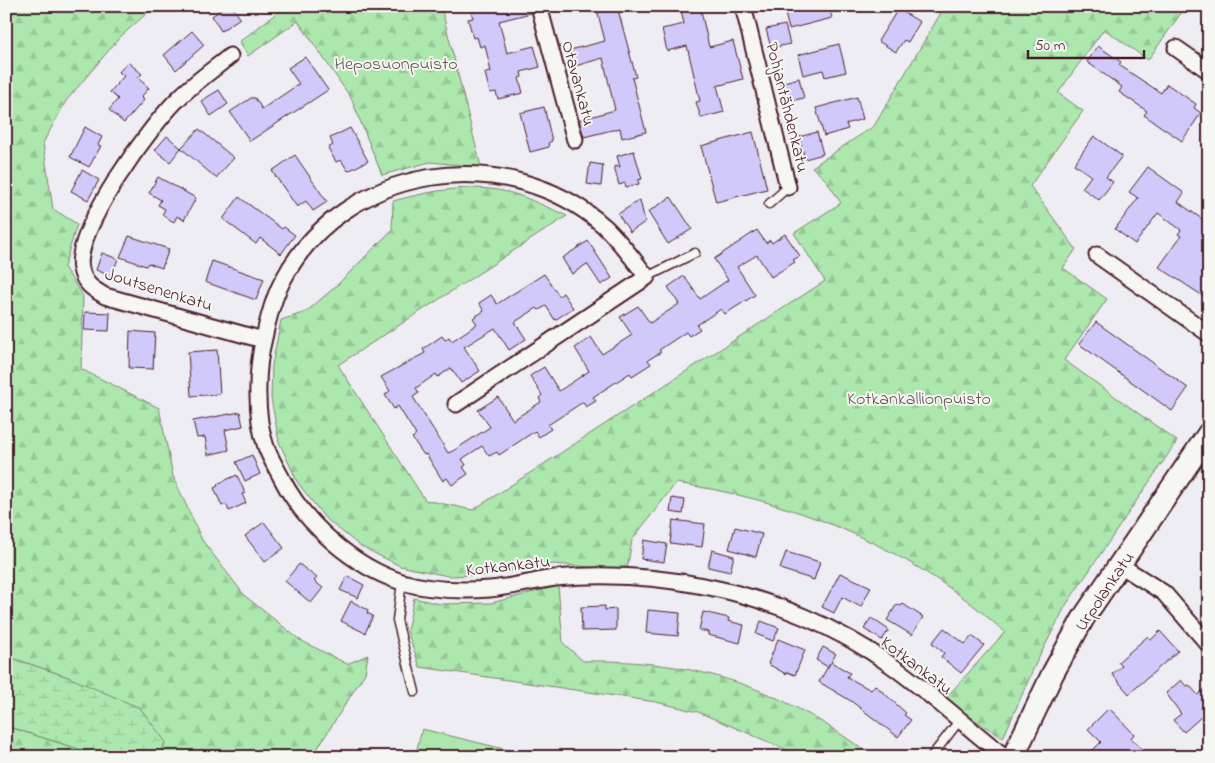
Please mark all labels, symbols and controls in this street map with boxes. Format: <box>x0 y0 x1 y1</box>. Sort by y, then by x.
scale bar <box>1028 28 1144 60</box>
text: 50 m <box>1035 35 1066 57</box>
street label: Otavankatu <box>553 38 601 129</box>
street label: Pohjantähdenkatu <box>757 40 815 175</box>
park label: Heposuonpuisto <box>334 52 458 78</box>
street label: Joutsenenkatu <box>101 262 215 320</box>
park label: Kotkankallionpuisto <box>847 387 991 413</box>
street label: Urpolankatu <box>1069 547 1142 637</box>
street label: Kotkankatu <box>465 550 552 584</box>
street label: Kotkankatu <box>874 631 957 702</box>

